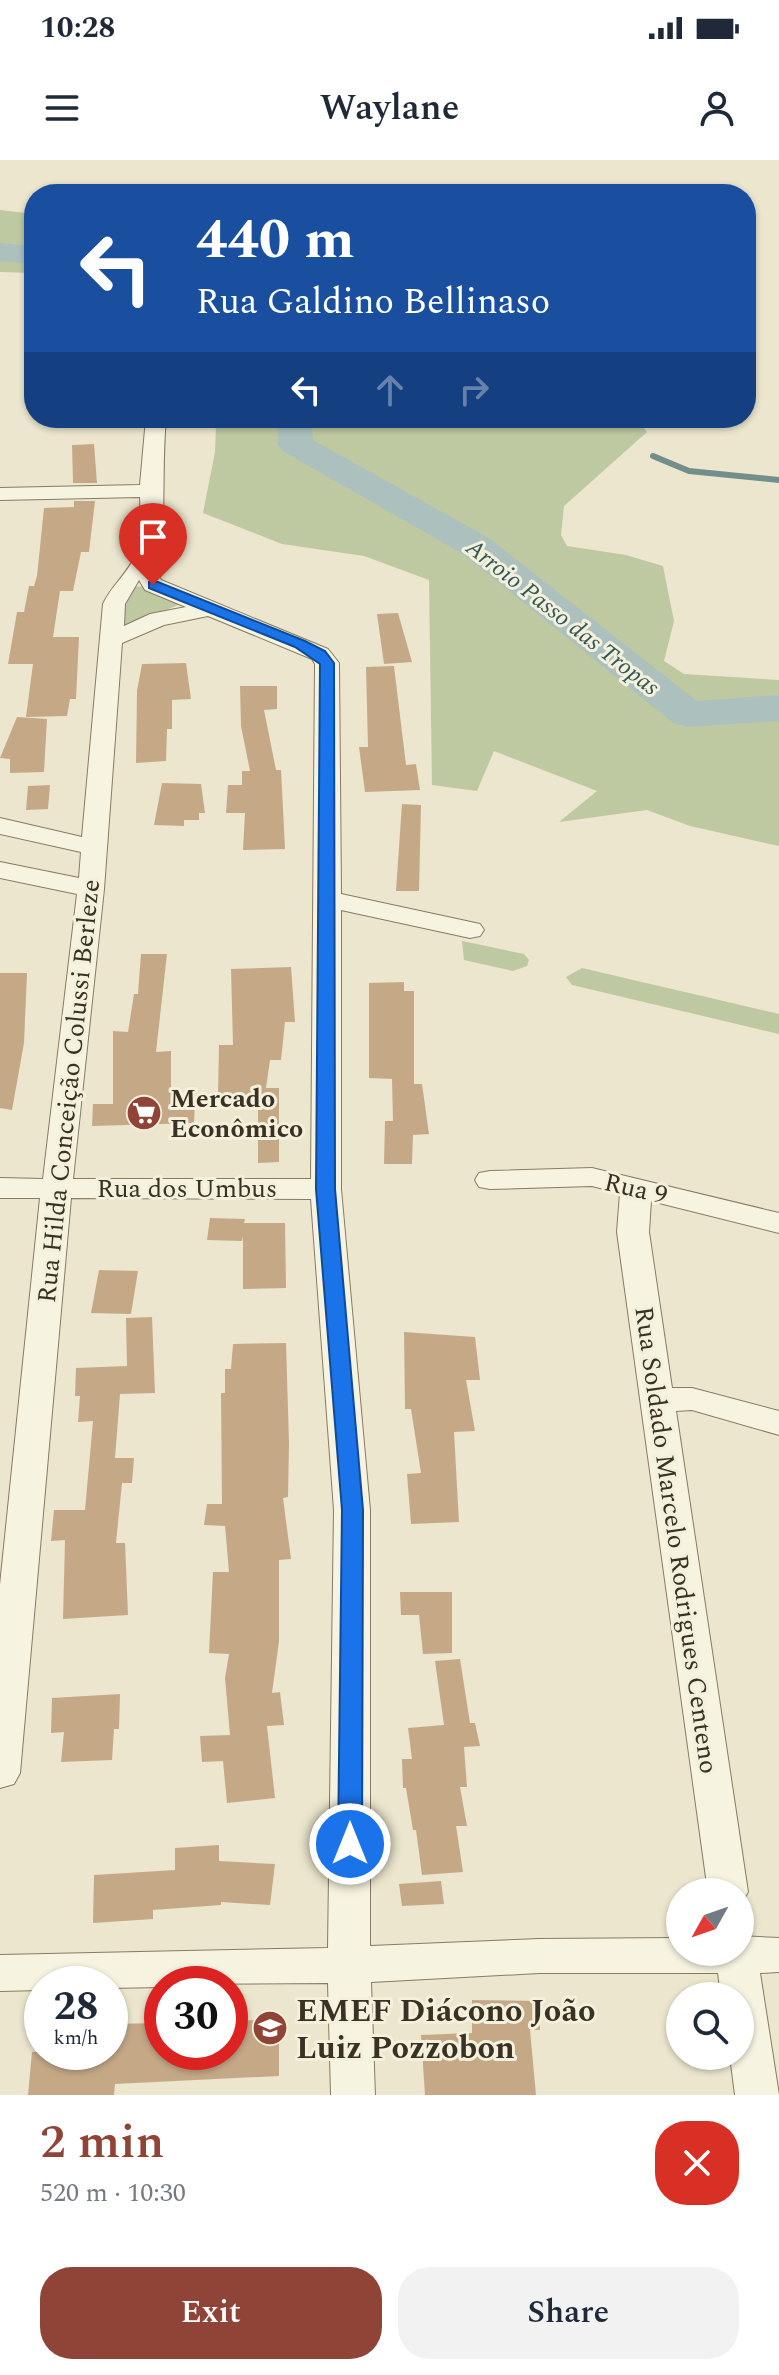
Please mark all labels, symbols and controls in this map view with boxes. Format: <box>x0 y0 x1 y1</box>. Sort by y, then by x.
text: 10:28 <box>40 5 115 51</box>
text: Waylane <box>320 81 459 136</box>
icon: menu <box>40 86 84 130</box>
icon: person <box>695 86 739 130</box>
text: 440 m <box>196 198 355 283</box>
icon: left <box>64 216 168 320</box>
text: Rua Galdino Bellinaso <box>196 275 550 330</box>
icon: left <box>284 368 328 412</box>
icon: ahead <box>368 368 412 412</box>
icon: right <box>452 368 496 412</box>
pin <box>119 503 187 585</box>
icon: arrive <box>131 515 175 559</box>
water label: Arroio Passo das Tropas <box>457 530 667 705</box>
street label: Rua Hilda Conceição Colussi Berleze <box>27 877 111 1305</box>
place label: Mercado Econômico <box>170 1079 303 1149</box>
supermarket icon: Mercado Econômico <box>125 1094 163 1132</box>
street label: Rua 9 <box>600 1162 671 1216</box>
street label: Rua dos Umbus <box>97 1169 277 1209</box>
street label: Rua Soldado Marcelo Rodrigues Centeno <box>623 1304 729 1776</box>
position arrow <box>308 1802 392 1886</box>
north arrow <box>666 1878 754 1966</box>
map controls <box>666 1878 754 2070</box>
speed limit sign: 30 <box>144 1966 248 2070</box>
text: 28 <box>54 1977 98 2038</box>
button: search <box>666 1982 754 2070</box>
place label: EMEF Diácono João Luiz Pozzobon <box>296 1987 595 2073</box>
school or university icon: EMEF Diácono João Luiz Pozzobon <box>251 2009 289 2047</box>
text: km/h <box>54 2023 99 2053</box>
text: 2 min <box>40 2106 165 2179</box>
button: close <box>655 2121 739 2205</box>
text: 520 m · 10:30 <box>40 2173 186 2213</box>
button: Exit <box>40 2267 382 2359</box>
button: Share <box>398 2267 739 2359</box>

